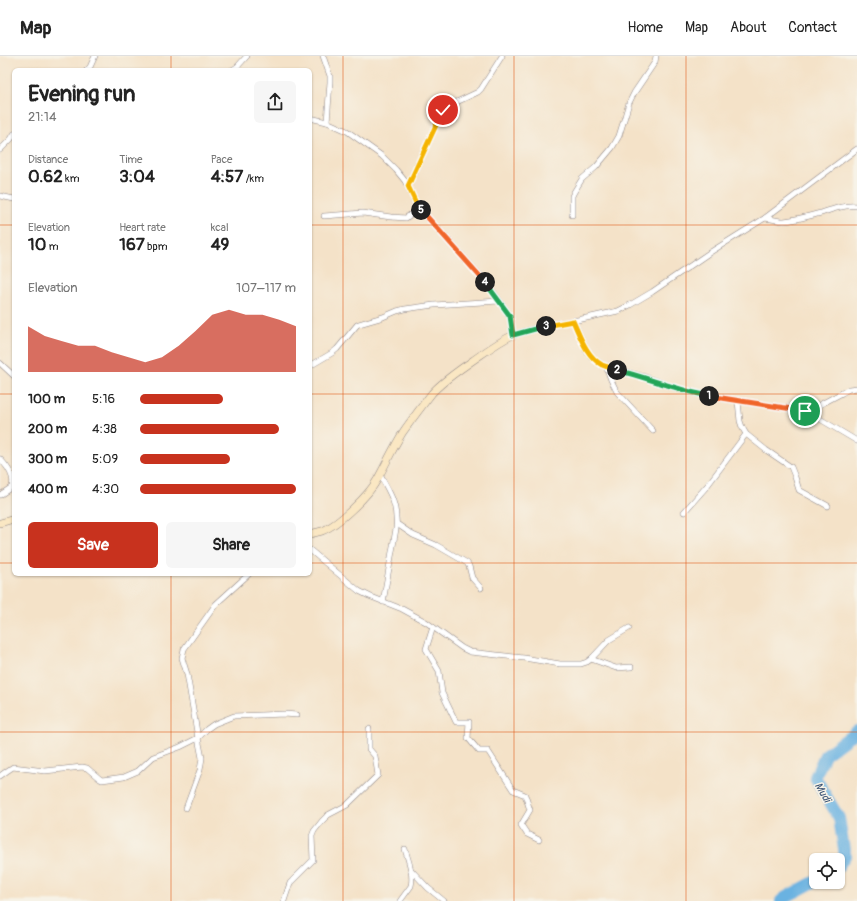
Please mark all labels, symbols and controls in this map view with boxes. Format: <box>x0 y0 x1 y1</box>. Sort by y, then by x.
text: Map <box>20 16 51 40</box>
text: Home <box>628 19 663 36</box>
text: Map <box>685 19 708 36</box>
text: About <box>730 19 766 36</box>
text: Contact <box>788 19 837 36</box>
text: Evening run <box>28 80 136 108</box>
button: share <box>254 81 296 123</box>
pin <box>426 93 460 127</box>
icon: check <box>432 99 454 121</box>
text: 21:14 <box>28 109 56 125</box>
text: Distance <box>28 153 68 166</box>
text: Time <box>119 153 142 166</box>
text: Pace <box>211 153 232 166</box>
text: 0.62 <box>28 166 63 187</box>
text: 3:04 <box>119 166 155 187</box>
text: 4:57 <box>211 166 243 187</box>
text: km <box>63 172 79 185</box>
text: /km <box>243 172 264 185</box>
pin: 5 <box>411 200 431 220</box>
text: 5 <box>418 203 424 216</box>
text: Elevation <box>28 221 70 234</box>
text: Heart rate <box>119 221 166 234</box>
text: kcal <box>211 221 229 234</box>
text: 10 <box>28 234 46 255</box>
text: 167 <box>119 234 145 255</box>
text: 49 <box>211 234 229 255</box>
text: m <box>46 240 58 253</box>
text: bpm <box>145 240 167 253</box>
pin: 4 <box>475 272 495 292</box>
text: 4 <box>482 275 488 288</box>
text: Elevation <box>28 280 78 296</box>
text: 107–117 m <box>236 280 296 296</box>
pin: 3 <box>536 316 556 336</box>
text: 3 <box>543 319 549 332</box>
pin: 2 <box>607 360 627 380</box>
text: 2 <box>614 363 620 376</box>
pin: 1 <box>699 386 719 406</box>
text: 1 <box>707 389 711 402</box>
text: 100 m <box>28 391 65 407</box>
text: 5:16 <box>92 391 115 407</box>
pin <box>788 394 822 428</box>
icon: arrive <box>794 400 816 422</box>
text: 200 m <box>28 421 67 437</box>
text: 4:38 <box>92 421 117 437</box>
text: 300 m <box>28 451 67 467</box>
text: 5:09 <box>92 451 118 467</box>
text: 400 m <box>28 481 68 497</box>
text: 4:30 <box>92 481 119 497</box>
button: Save <box>28 522 158 568</box>
button: Share <box>166 522 296 568</box>
water label: Mudi <box>812 780 835 806</box>
map controls <box>809 853 845 889</box>
button: locate <box>809 853 845 889</box>

